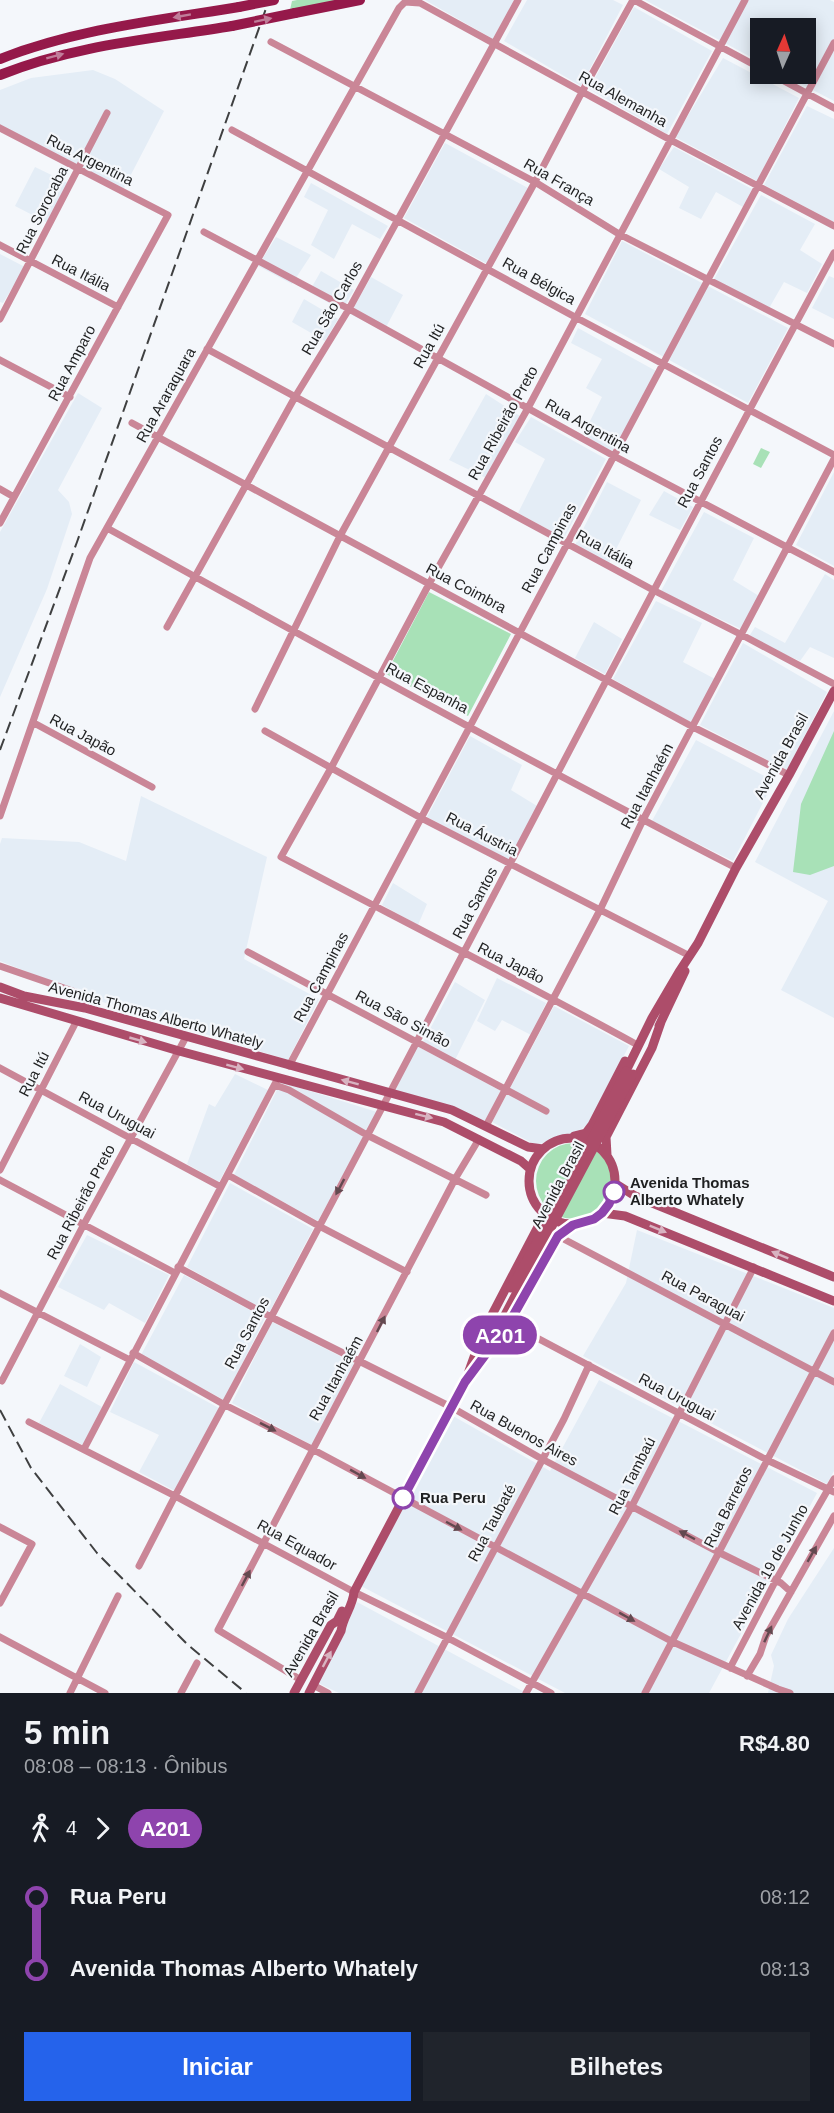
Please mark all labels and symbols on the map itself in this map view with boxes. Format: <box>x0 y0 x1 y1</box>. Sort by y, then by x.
one-way arrow <box>172 12 191 21</box>
one-way arrow <box>254 15 273 24</box>
north arrow <box>750 18 816 84</box>
one-way arrow <box>46 51 64 60</box>
street label: Rua Alemanha <box>576 67 671 130</box>
street label: Rua Argentina <box>44 130 137 189</box>
street label: Rua França <box>521 155 598 209</box>
street label: Rua Sorocaba <box>12 163 71 256</box>
street label: Rua Itália <box>49 251 114 295</box>
street label: Rua Bélgica <box>500 254 579 308</box>
street label: Rua São Carlos <box>298 258 365 358</box>
street label: Rua Itú <box>409 320 448 371</box>
street label: Rua Amparo <box>44 322 99 404</box>
street label: Rua Araraquara <box>132 344 199 445</box>
street label: Rua Ribeirão Preto <box>464 363 541 483</box>
street label: Rua Argentina <box>543 395 635 456</box>
street label: Rua Santos <box>674 433 725 510</box>
street label: Rua Campinas <box>518 500 579 596</box>
street label: Rua Itália <box>573 526 638 572</box>
street label: Rua Coimbra <box>423 559 510 616</box>
street label: Rua Espanha <box>383 659 472 717</box>
street label: Rua Japão <box>47 710 119 759</box>
street label: Avenida Brasil <box>750 710 811 802</box>
street label: Rua Itanhaém <box>617 740 676 831</box>
street label: Rua Áustria <box>443 808 522 859</box>
street label: Rua Santos <box>449 864 500 941</box>
street label: Rua Campinas <box>290 929 351 1025</box>
street label: Rua Japão <box>475 939 547 987</box>
street label: Avenida Thomas Alberto Whately <box>47 978 266 1051</box>
street label: Rua São Simão <box>353 986 454 1051</box>
one-way arrow <box>128 1035 147 1045</box>
street label: Rua Itú <box>15 1048 52 1099</box>
one-way arrow <box>226 1062 245 1072</box>
one-way arrow <box>341 1077 359 1087</box>
street label: Rua Uruguai <box>76 1087 158 1142</box>
one-way arrow <box>415 1112 433 1122</box>
street label: Avenida Brasil <box>528 1139 588 1231</box>
street label: Rua Ribeirão Preto <box>43 1141 118 1262</box>
place label: Avenida Thomas Alberto Whately <box>630 1174 749 1208</box>
one-way arrow <box>335 1178 345 1196</box>
marker: Avenida Thomas Alberto Whately <box>603 1181 625 1203</box>
one-way arrow <box>649 1225 667 1234</box>
one-way arrow <box>771 1250 789 1259</box>
street label: Rua Paraguai <box>659 1267 748 1325</box>
street label: Rua Santos <box>221 1294 272 1371</box>
one-way arrow <box>376 1315 385 1332</box>
line badge: A201 <box>458 1316 542 1354</box>
street label: Rua Itanhaém <box>305 1332 366 1423</box>
street label: Rua Uruguai <box>636 1369 718 1424</box>
street label: Rua Buenos Aires <box>468 1396 581 1469</box>
one-way arrow <box>260 1422 277 1431</box>
street label: Rua Tambaú <box>605 1434 658 1517</box>
street label: Rua Barretos <box>700 1464 755 1550</box>
one-way arrow <box>349 1469 366 1479</box>
street label: Rua Taubaté <box>464 1481 519 1564</box>
marker: Rua Peru <box>392 1487 414 1509</box>
place label: Rua Peru <box>420 1489 486 1506</box>
street label: Avenida 19 de Junho <box>728 1501 811 1632</box>
street label: Rua Equador <box>254 1516 340 1573</box>
one-way arrow <box>446 1521 463 1531</box>
one-way arrow <box>678 1530 695 1540</box>
one-way arrow <box>807 1545 817 1562</box>
one-way arrow <box>241 1569 251 1586</box>
street label: Avenida Brasil <box>279 1588 342 1679</box>
one-way arrow <box>619 1612 636 1622</box>
one-way arrow <box>763 1624 773 1642</box>
one-way arrow <box>322 1650 331 1667</box>

